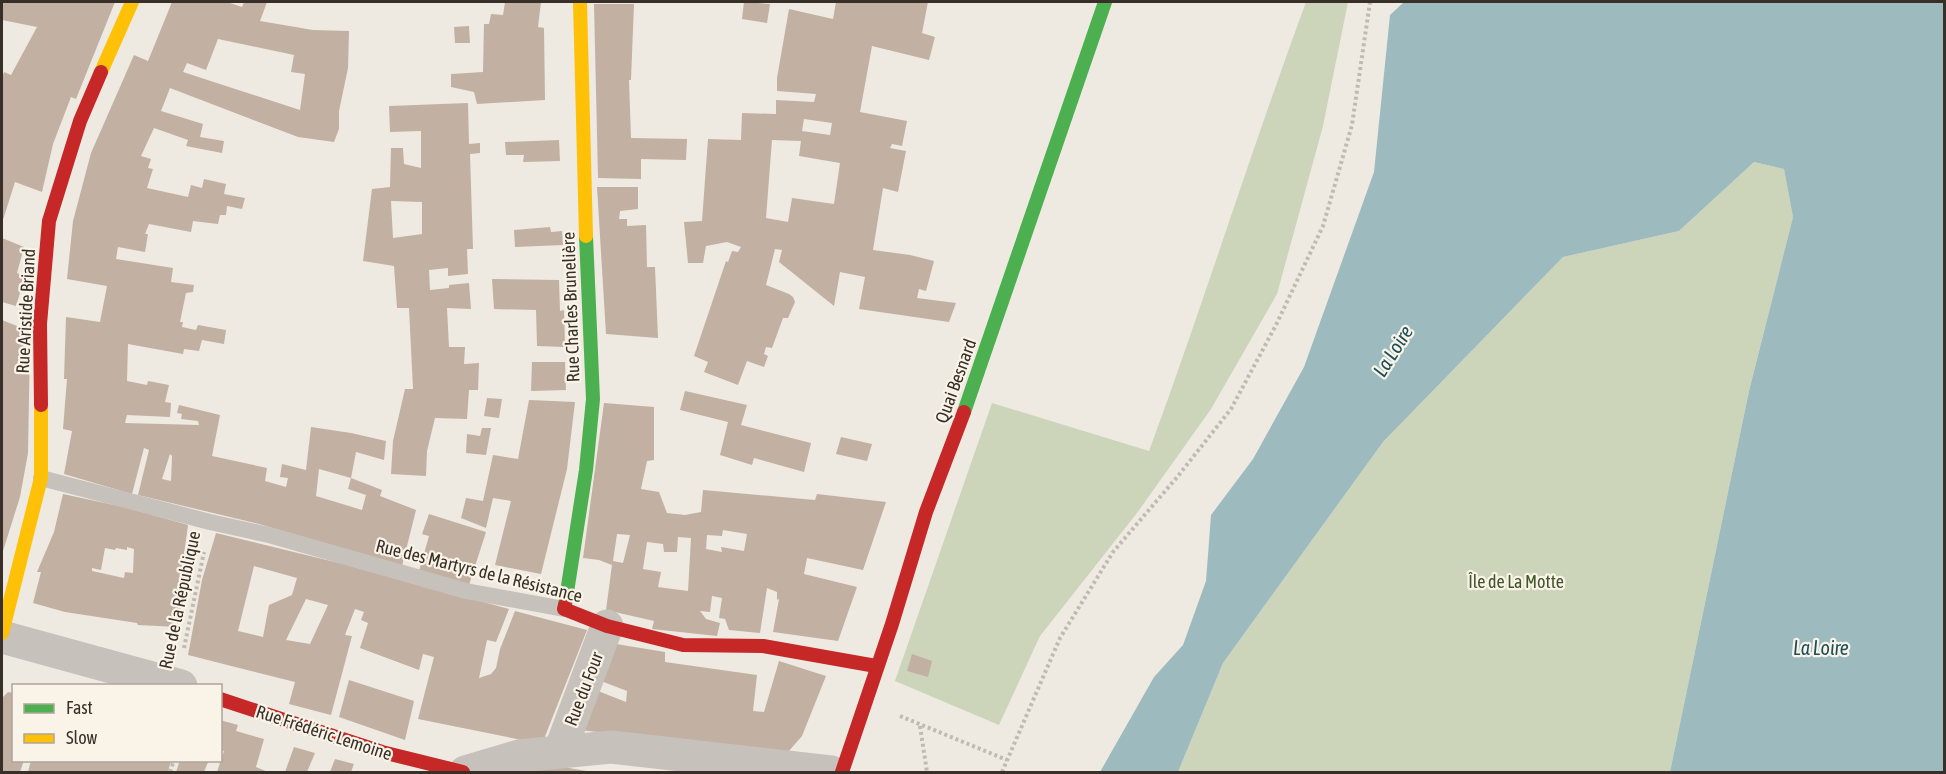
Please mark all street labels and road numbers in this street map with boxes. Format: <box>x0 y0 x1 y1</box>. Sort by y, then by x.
street label: Rue Charles Brunelière <box>557 231 584 383</box>
street label: Rue Aristide Briand <box>12 248 39 374</box>
street label: Quai Besnard <box>931 336 980 426</box>
street label: Rue de la République <box>155 529 204 671</box>
street label: Rue des Martyrs de la Résistance <box>374 535 585 606</box>
street label: Rue du Four <box>560 648 607 729</box>
street label: Rue Frédéric Lemoine <box>254 701 395 764</box>

